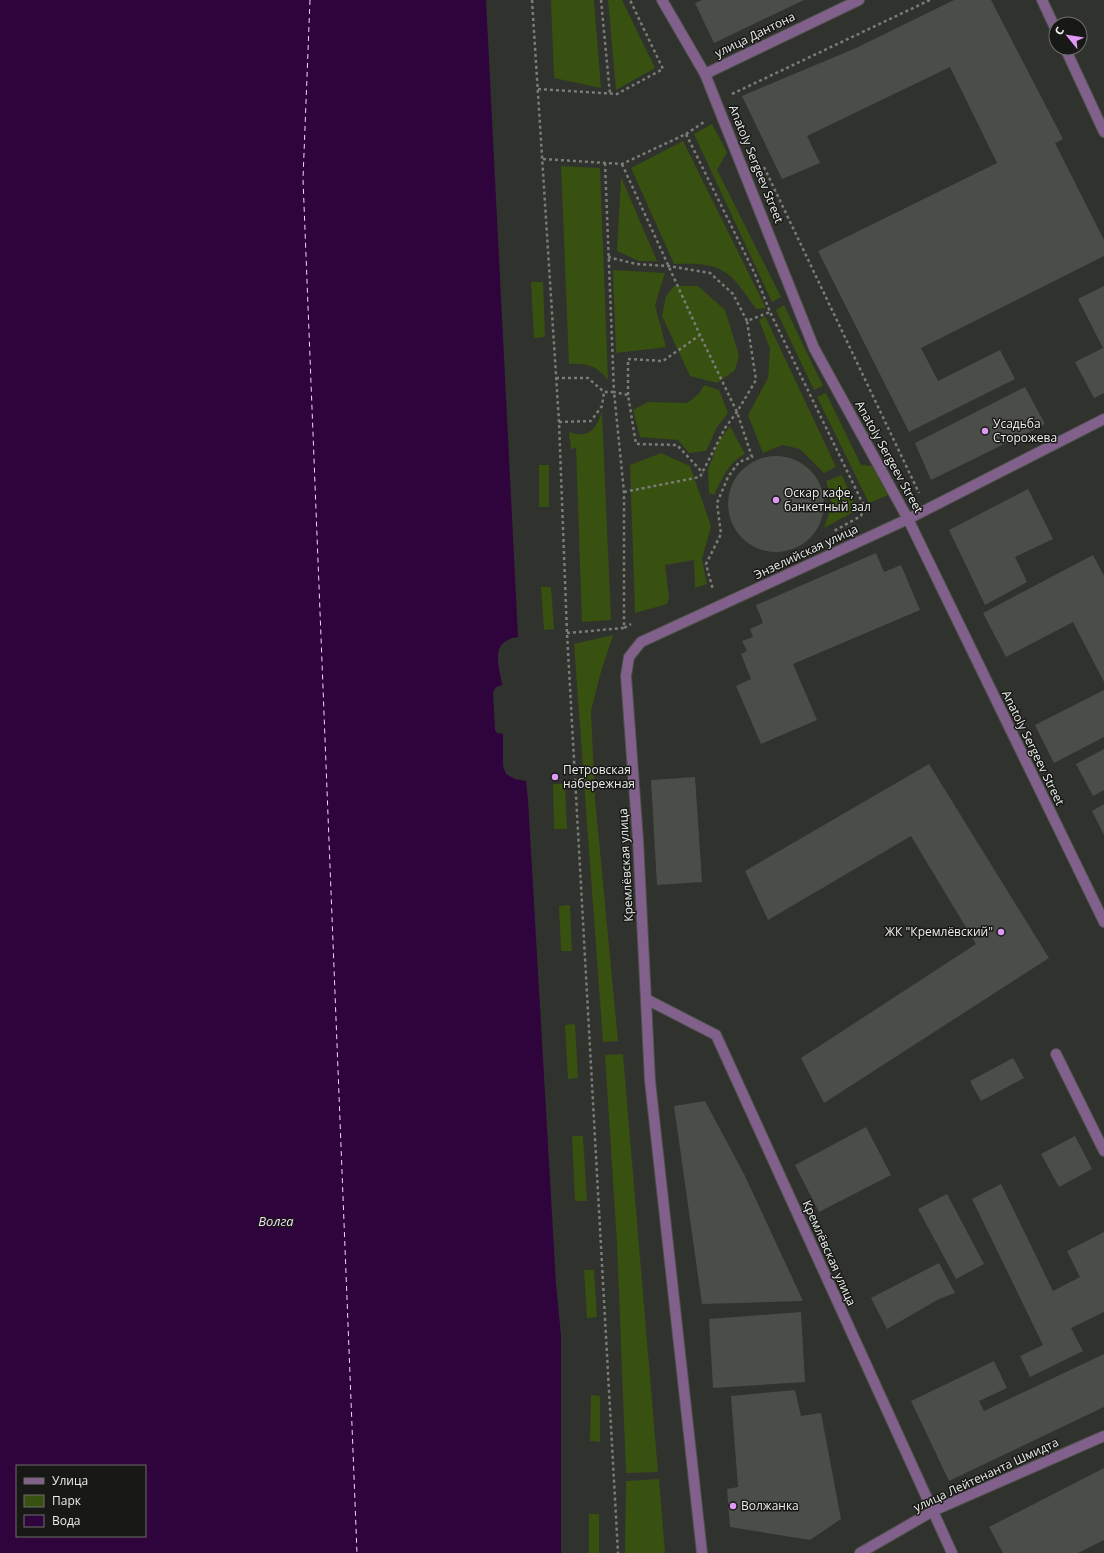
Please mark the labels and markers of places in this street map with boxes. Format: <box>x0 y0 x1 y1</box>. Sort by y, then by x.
place label: Усадьба Сторожева <box>993 415 1057 446</box>
marker: Усадьба Сторожева <box>980 426 990 436</box>
place label: Оскар кафе, банкетный зал <box>784 484 871 515</box>
marker: Оскар кафе, банкетный зал <box>771 495 781 505</box>
place label: Петровская набережная <box>563 761 635 792</box>
marker: Петровская набережная <box>550 772 560 782</box>
place label: ЖК "Кремлёвский" <box>885 923 993 940</box>
marker: ЖК "Кремлёвский" <box>996 927 1006 937</box>
place label: Волжанка <box>741 1497 799 1514</box>
marker: Волжанка <box>728 1501 738 1511</box>

